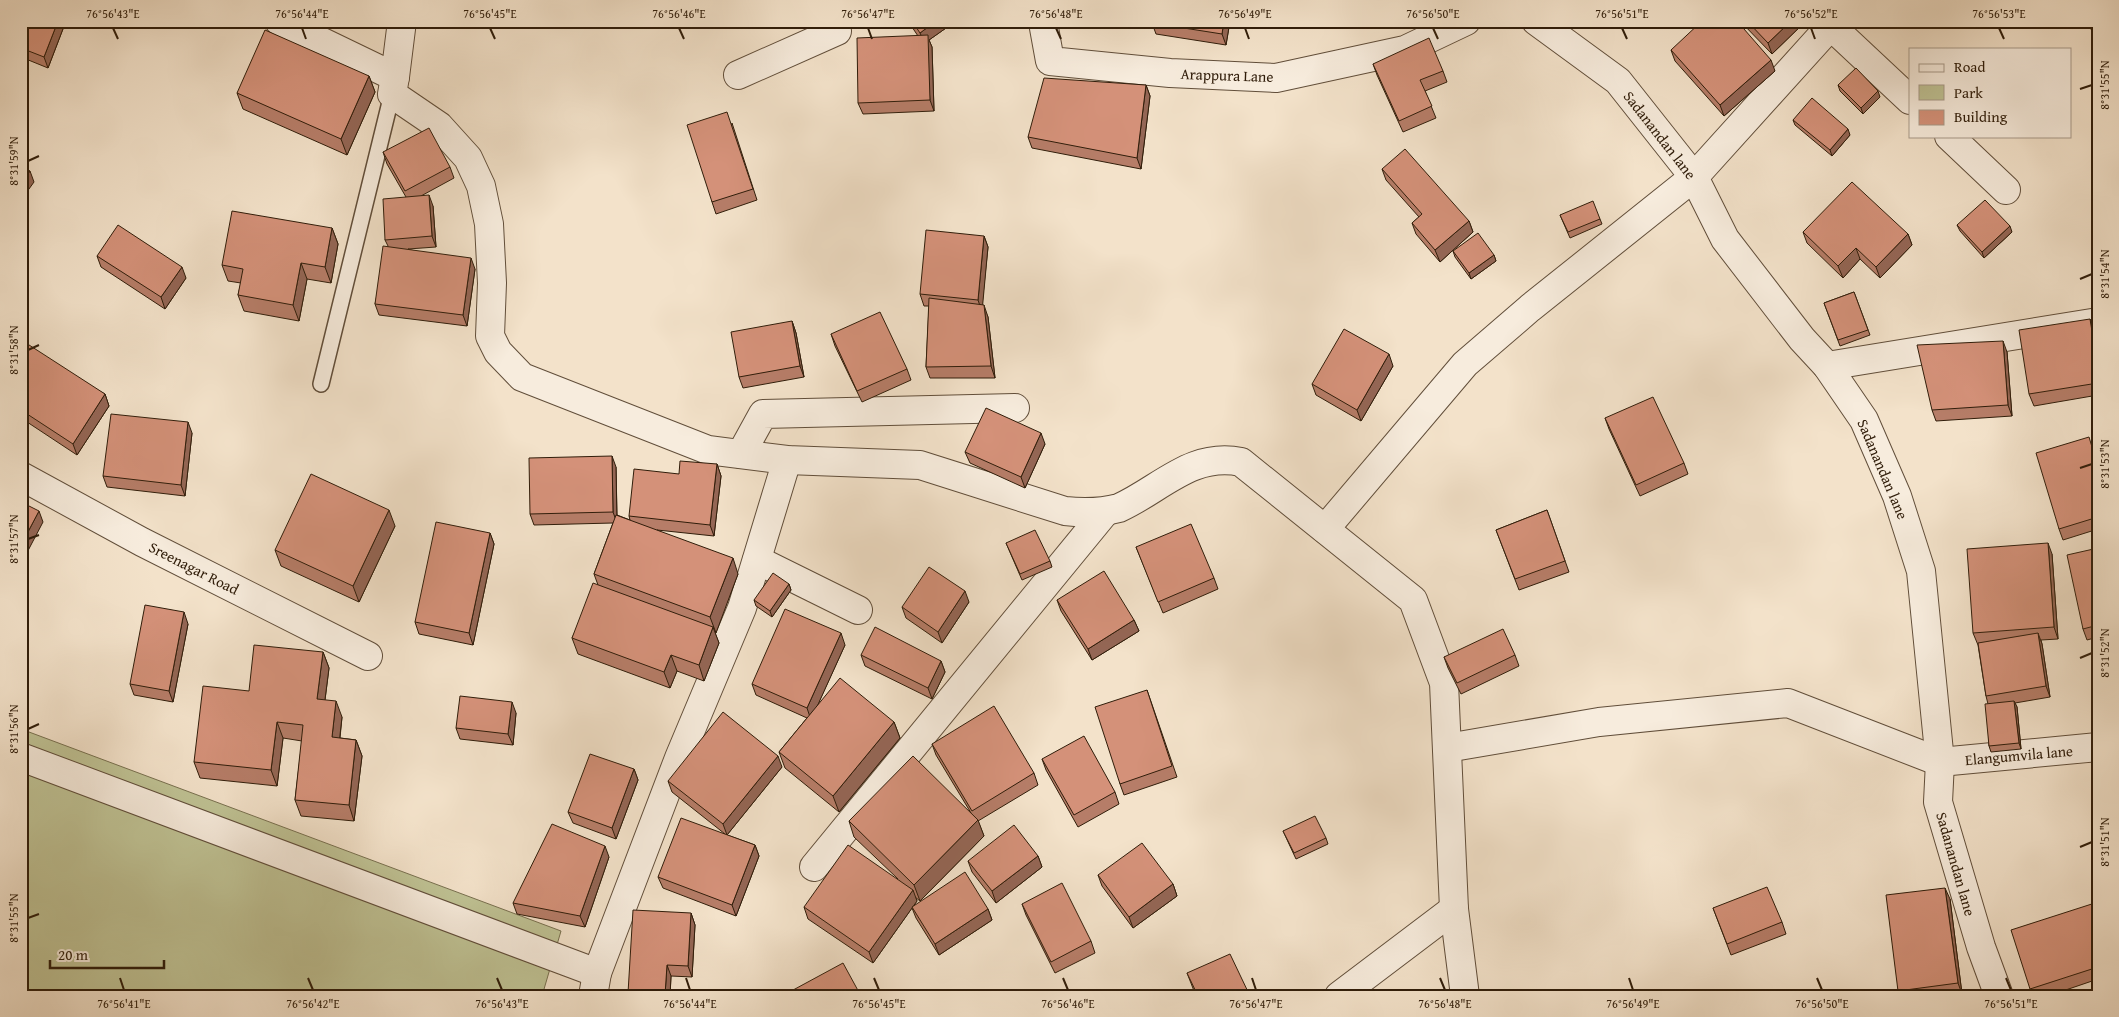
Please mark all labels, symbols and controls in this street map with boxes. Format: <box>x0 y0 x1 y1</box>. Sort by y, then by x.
text: 76°56'43"E <box>86 5 140 22</box>
text: 76°56'44"E <box>275 5 329 22</box>
text: 76°56'45"E <box>463 5 517 22</box>
text: 76°56'46"E <box>652 5 706 22</box>
text: 76°56'47"E <box>841 5 895 22</box>
text: 76°56'48"E <box>1029 5 1083 22</box>
text: 76°56'49"E <box>1218 5 1272 22</box>
text: 76°56'50"E <box>1406 5 1460 22</box>
text: 76°56'51"E <box>1595 5 1649 22</box>
text: 76°56'52"E <box>1784 5 1838 22</box>
text: 76°56'53"E <box>1972 5 2026 22</box>
legend <box>1909 48 2072 138</box>
text: Road <box>1954 56 1985 77</box>
text: 8°31'55"N <box>2096 60 2113 110</box>
street label: Arappura Lane <box>1180 63 1274 87</box>
text: Park <box>1954 82 1983 103</box>
street label: Sadanandan lane <box>1619 86 1701 184</box>
text: Building <box>1954 106 2008 127</box>
text: 8°31'59"N <box>5 136 22 186</box>
text: 8°31'54"N <box>2096 249 2113 299</box>
text: 8°31'58"N <box>5 325 22 375</box>
street label: Sadanandan lane <box>1852 416 1914 522</box>
text: 8°31'53"N <box>2096 439 2113 489</box>
text: 8°31'57"N <box>5 514 22 564</box>
street label: Sreenagar Road <box>145 536 243 600</box>
text: 8°31'52"N <box>2096 628 2113 678</box>
text: 8°31'56"N <box>5 704 22 754</box>
street label: Elangumvila lane <box>1964 740 2074 770</box>
street label: Sadanandan lane <box>1931 810 1981 918</box>
text: 8°31'51"N <box>2096 817 2113 867</box>
text: 8°31'55"N <box>5 893 22 943</box>
scale bar <box>50 937 164 969</box>
text: 20 m <box>58 944 89 965</box>
text: 76°56'41"E <box>97 995 151 1012</box>
text: 76°56'42"E <box>286 995 340 1012</box>
text: 76°56'43"E <box>475 995 529 1012</box>
text: 76°56'44"E <box>663 995 717 1012</box>
text: 76°56'45"E <box>852 995 906 1012</box>
text: 76°56'46"E <box>1041 995 1095 1012</box>
text: 76°56'47"E <box>1229 995 1283 1012</box>
text: 76°56'48"E <box>1418 995 1472 1012</box>
text: 76°56'49"E <box>1606 995 1660 1012</box>
text: 76°56'50"E <box>1795 995 1849 1012</box>
text: 76°56'51"E <box>1984 995 2038 1012</box>

